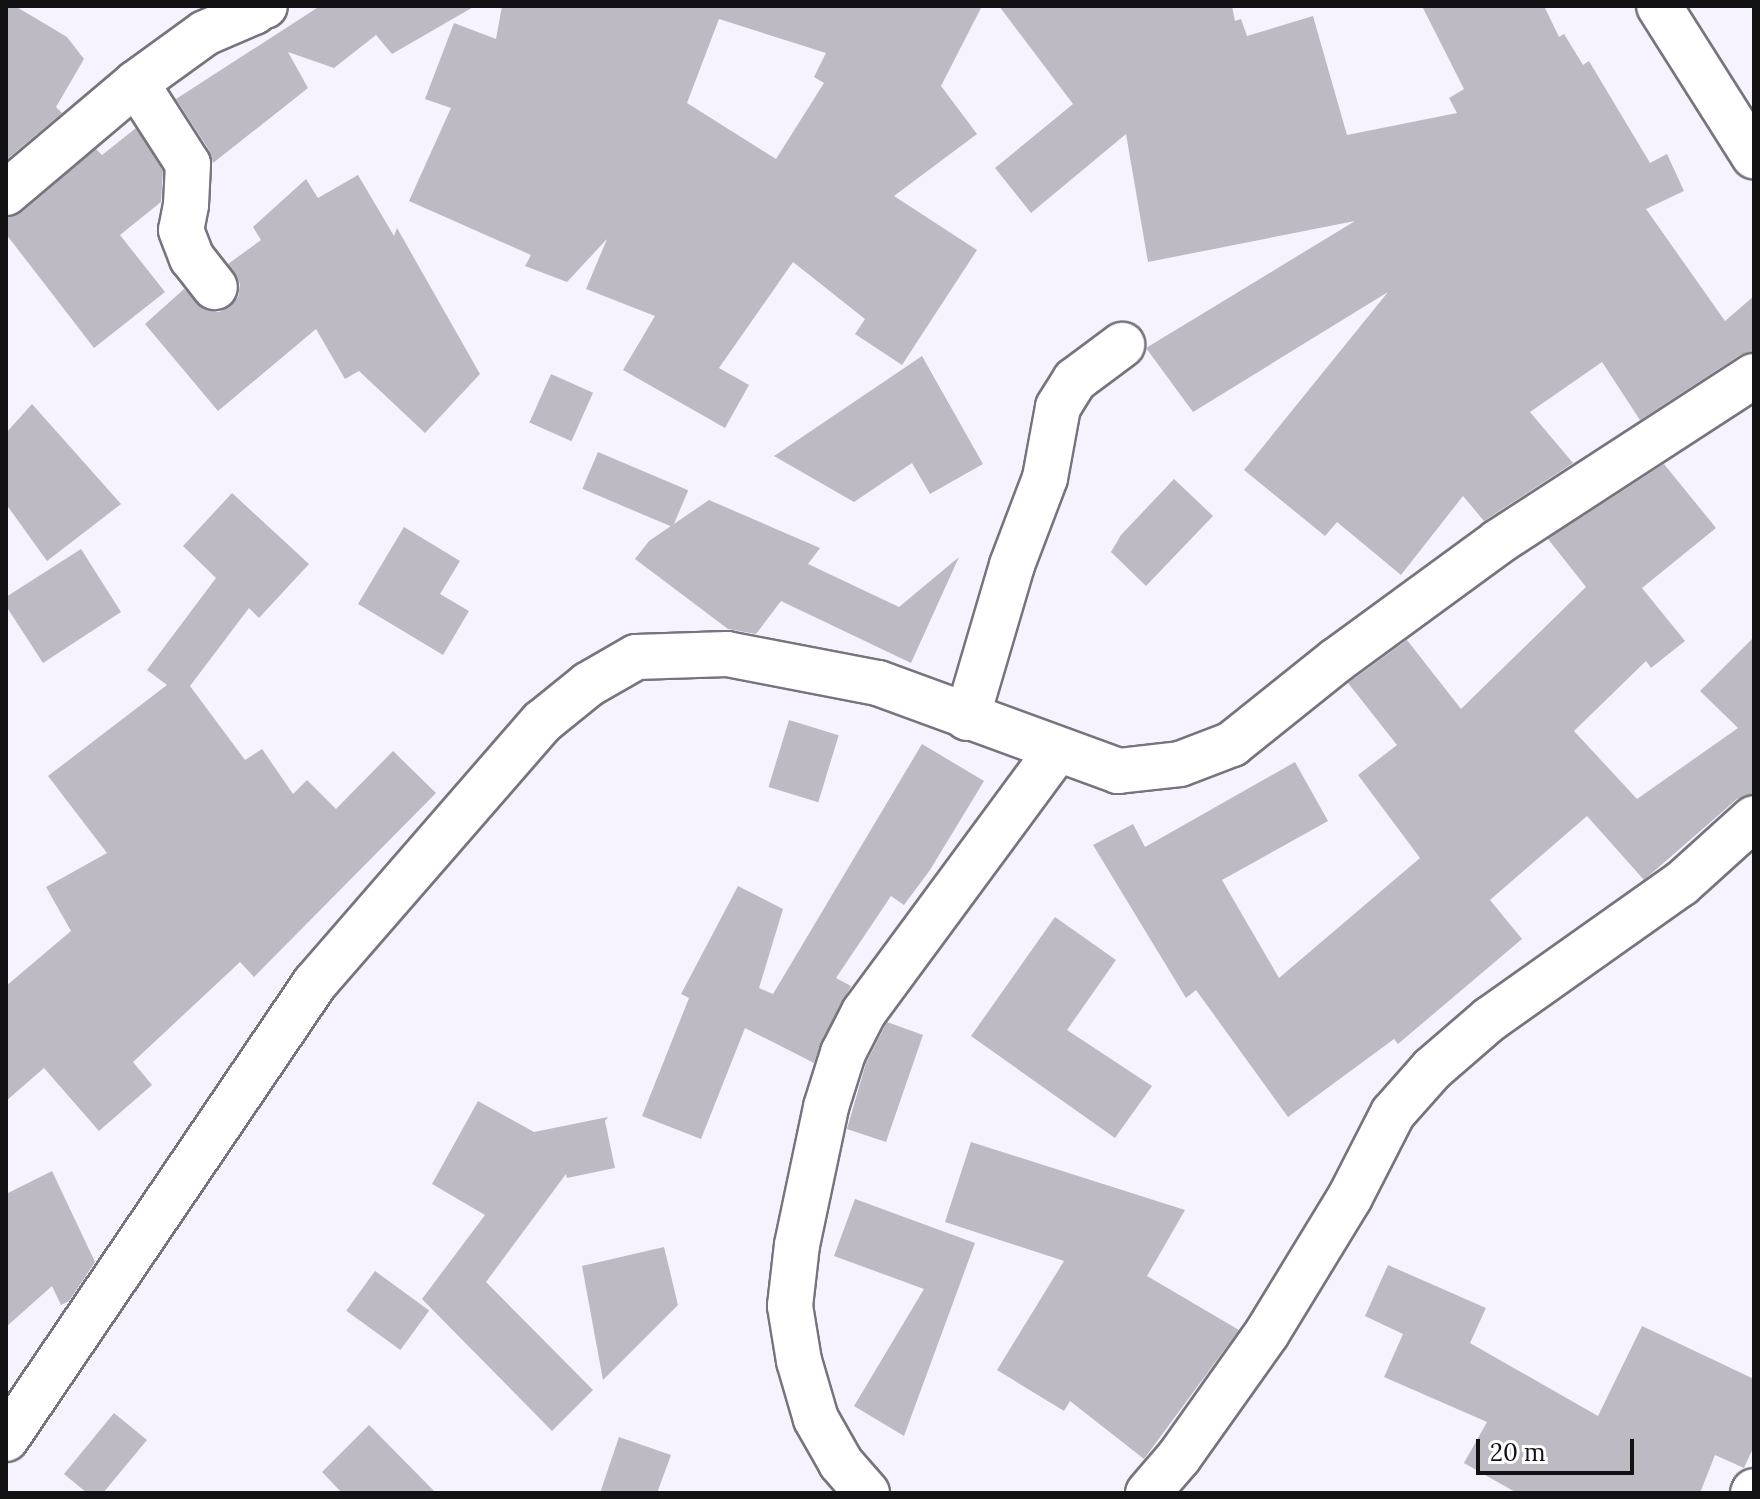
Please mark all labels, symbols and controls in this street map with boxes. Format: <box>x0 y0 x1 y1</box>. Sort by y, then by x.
scale bar <box>1480 1423 1638 1473</box>
text: 20 m <box>1490 1437 1546 1468</box>

